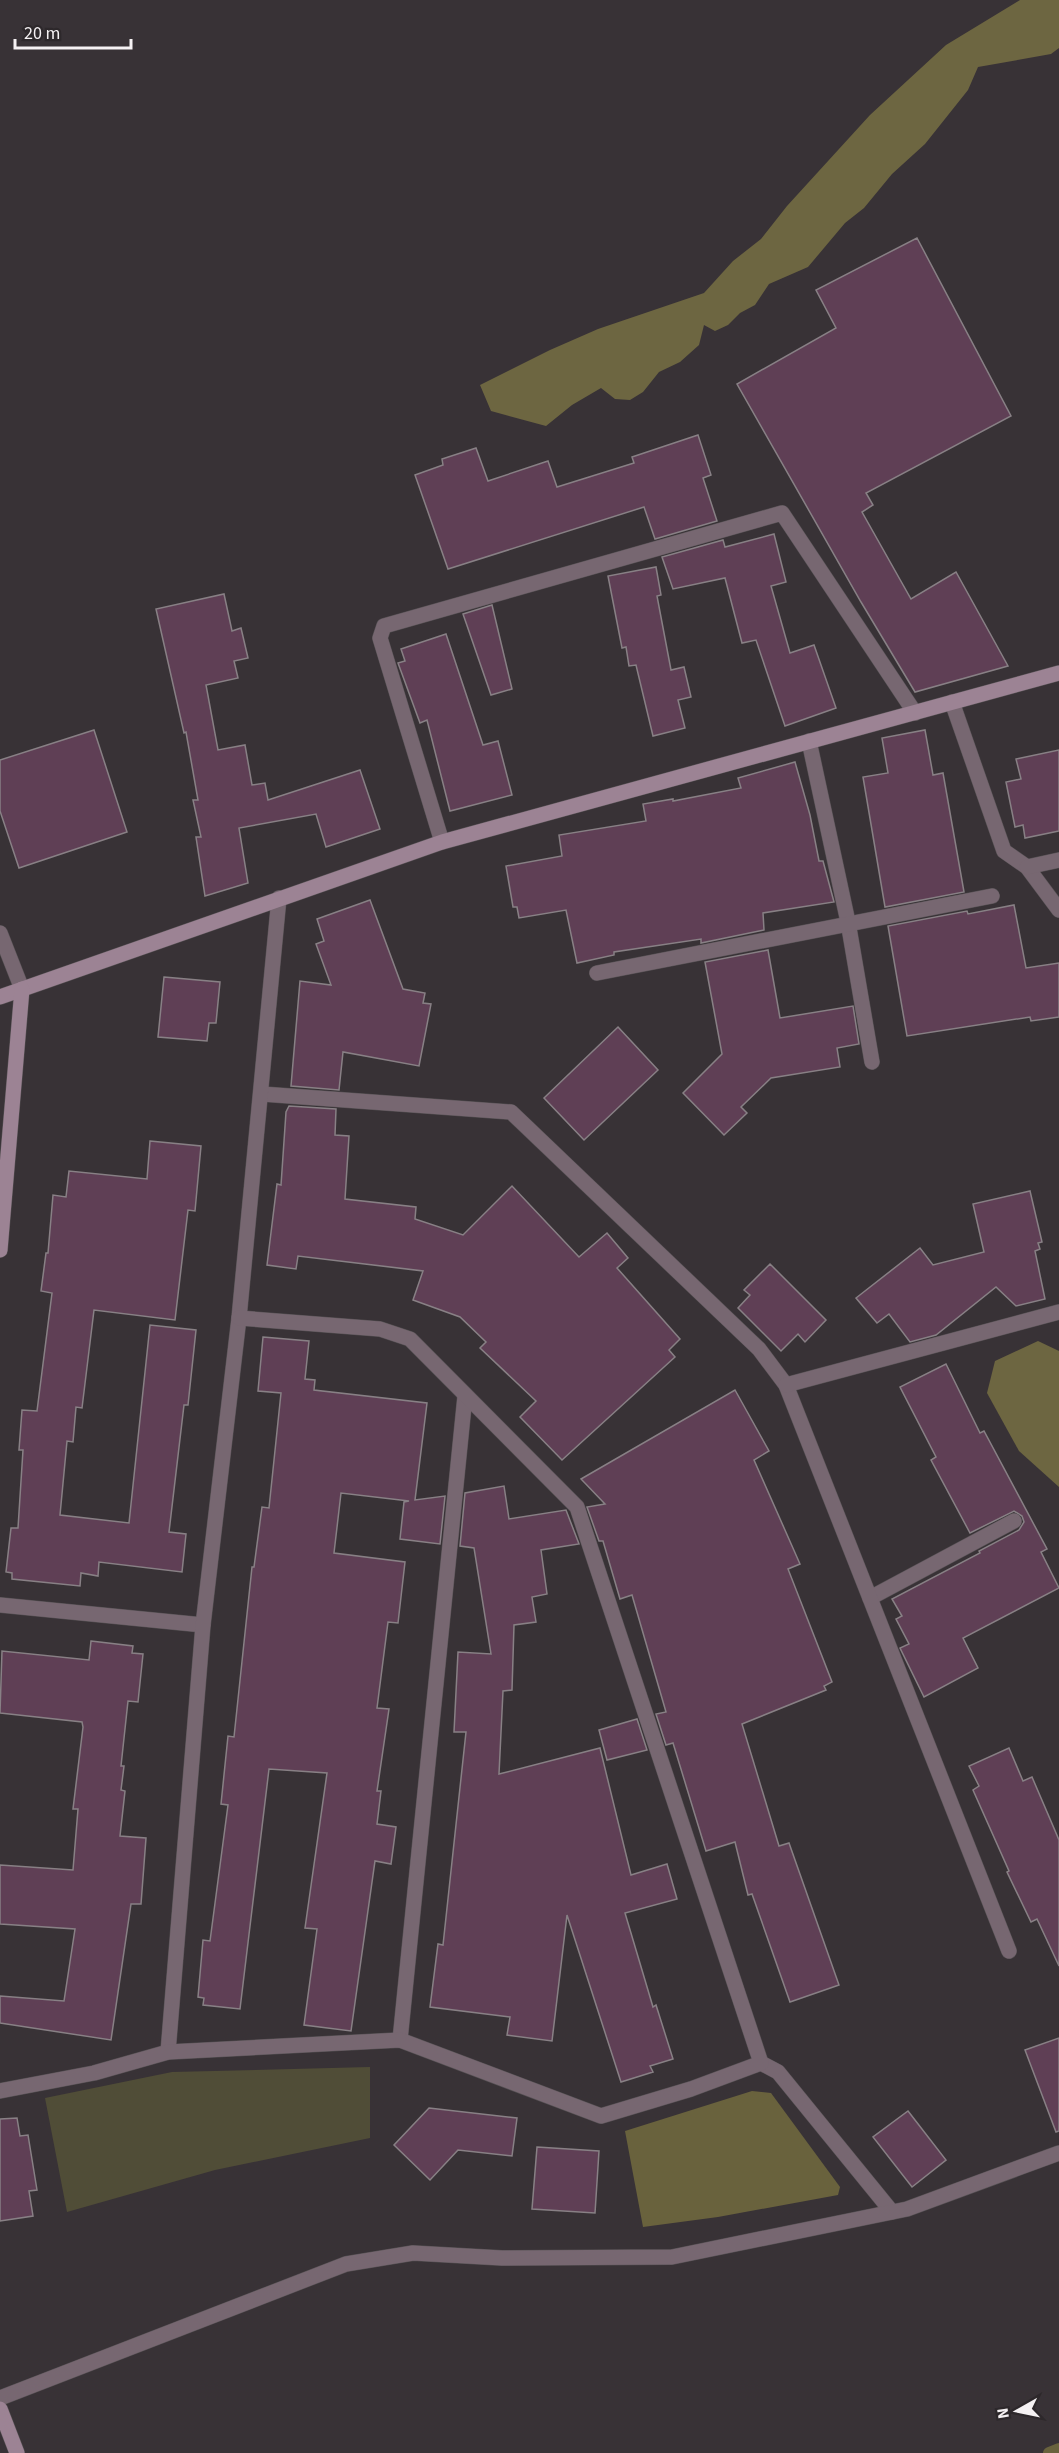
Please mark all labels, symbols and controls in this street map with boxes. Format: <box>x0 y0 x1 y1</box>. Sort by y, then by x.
scale bar <box>15 12 130 50</box>
text: 20 m <box>24 21 60 46</box>
north arrow <box>987 2381 1047 2441</box>
text: N <box>991 2406 1015 2420</box>

